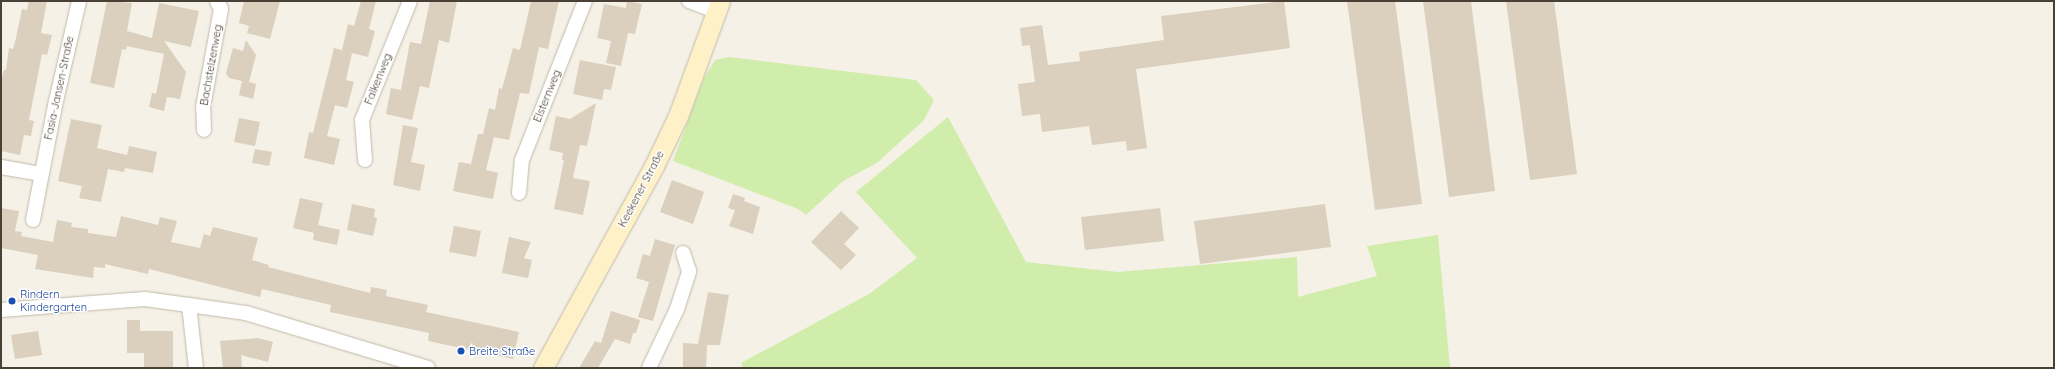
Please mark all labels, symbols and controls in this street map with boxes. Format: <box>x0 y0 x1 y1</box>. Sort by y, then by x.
street label: Bachstelzenweg <box>197 23 225 107</box>
street label: Fasia-Jansen-Straße <box>42 35 76 141</box>
street label: Falkenweg <box>362 51 394 107</box>
street label: Elsternweg <box>530 68 564 124</box>
street label: Keekener Straße <box>615 148 667 230</box>
place label: Rindern Kindergarten <box>20 288 87 314</box>
marker: Rindern Kindergarten <box>7 296 17 306</box>
place label: Breite Straße <box>469 344 535 358</box>
marker: Breite Straße <box>456 346 466 356</box>

